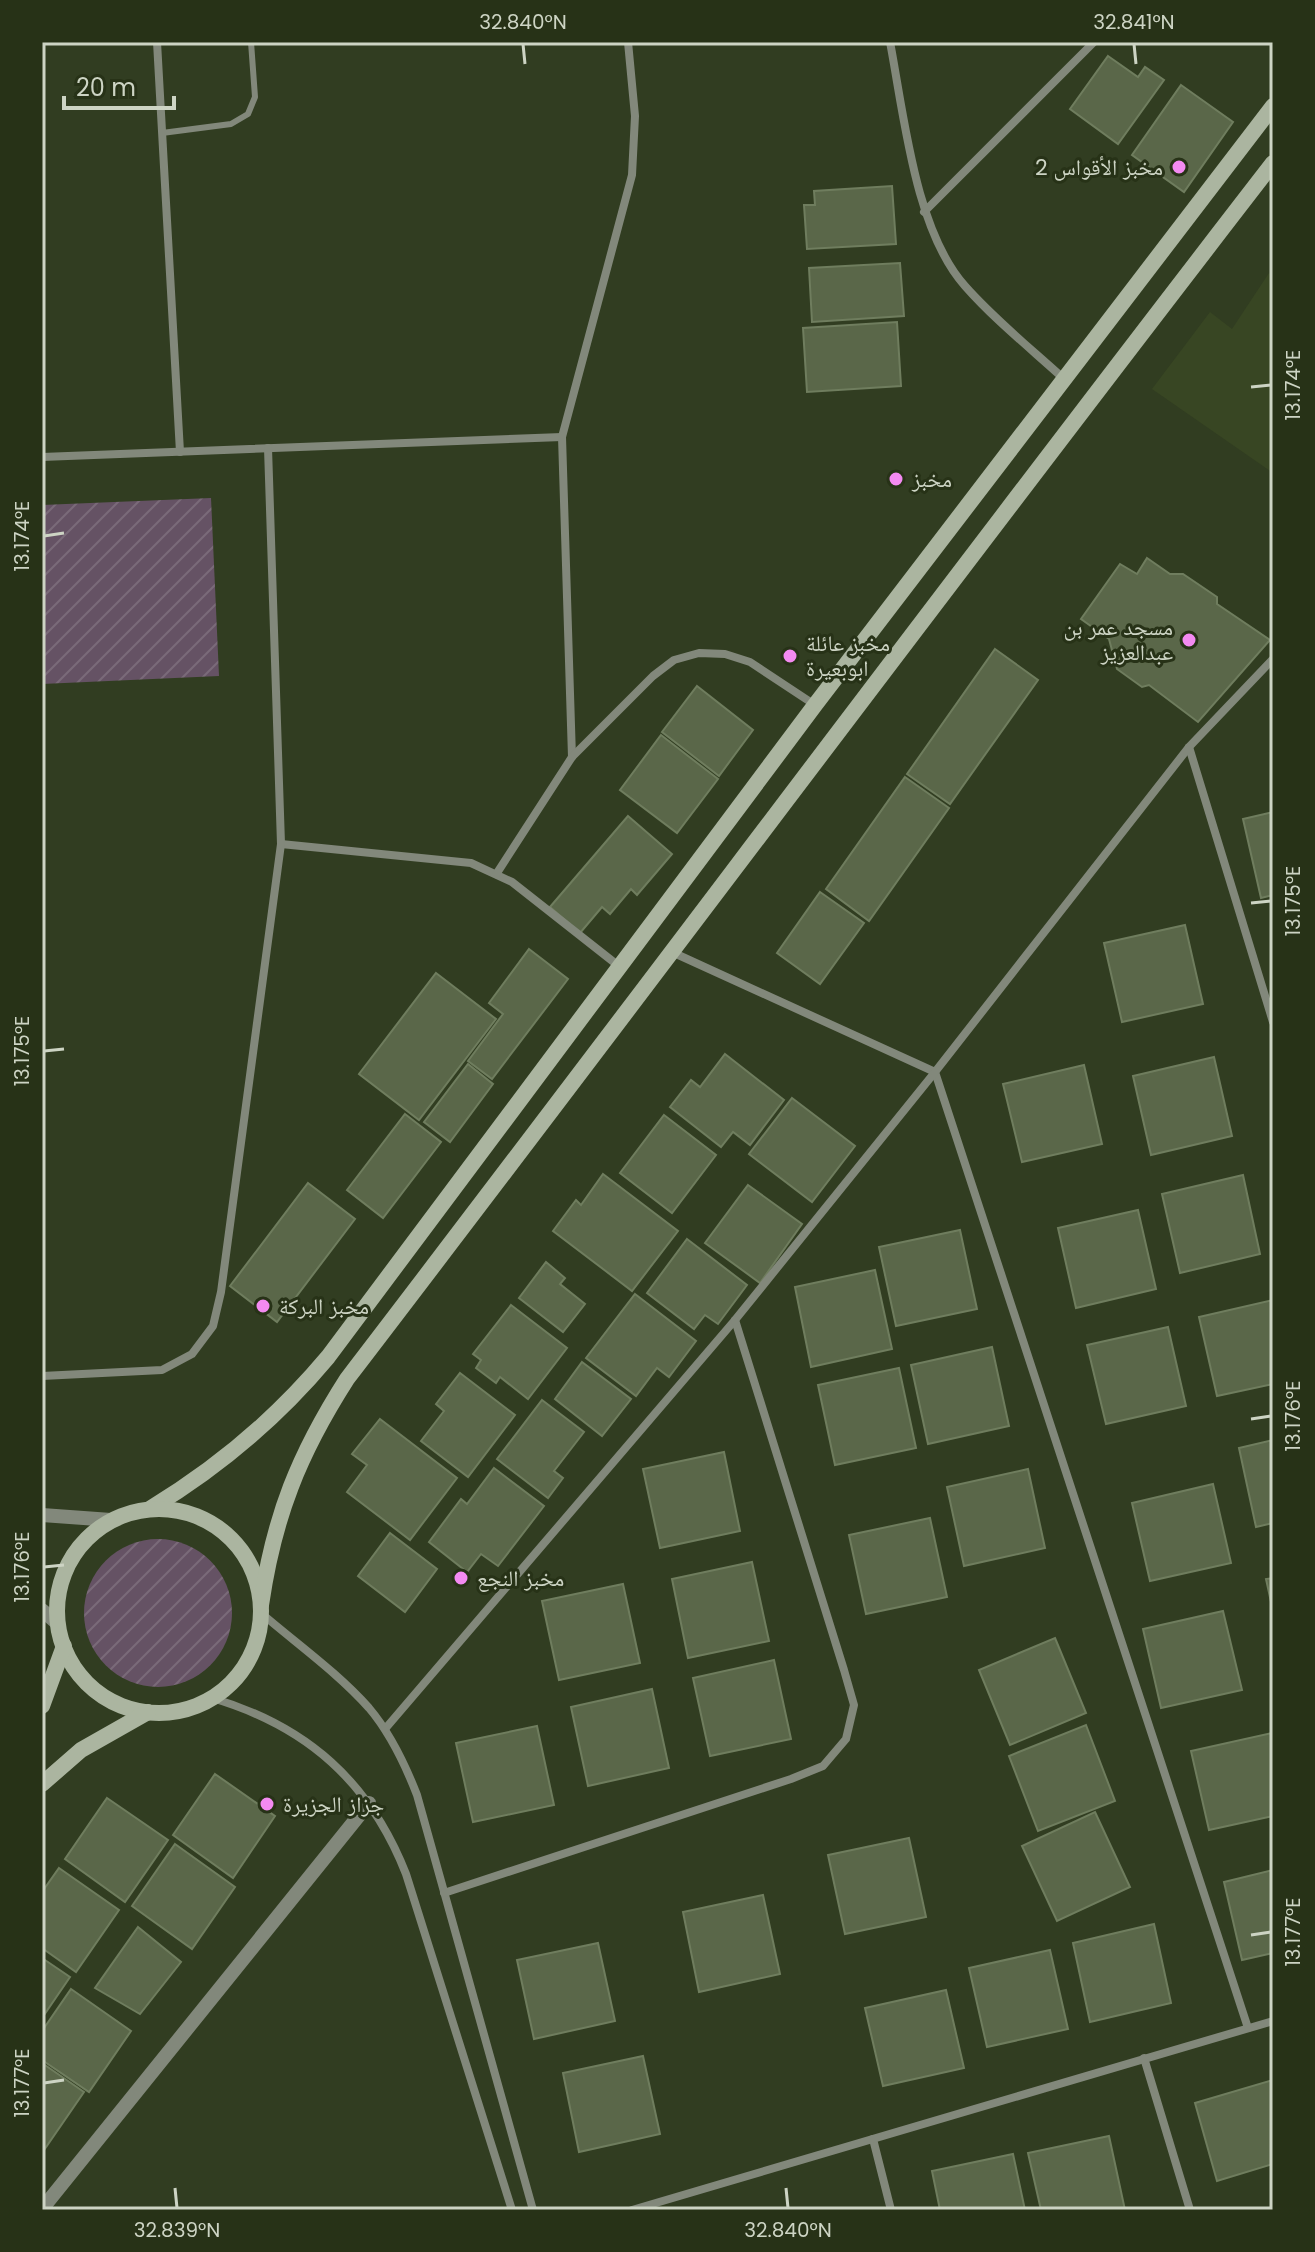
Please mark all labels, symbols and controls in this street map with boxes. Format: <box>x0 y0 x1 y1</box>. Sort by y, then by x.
text: 32.840°N <box>479 8 567 36</box>
text: 32.841°N <box>1093 8 1175 36</box>
scale bar <box>64 60 174 110</box>
text: 20 m <box>76 71 136 104</box>
place label: مخبز الأقواس 2 <box>1035 152 1163 183</box>
marker: مخبز الأقواس 2 <box>1170 158 1188 176</box>
text: 13.174°E <box>1279 350 1307 420</box>
place label: مخبز <box>911 464 952 495</box>
marker: مخبز <box>887 470 905 488</box>
text: 13.174°E <box>8 501 36 571</box>
place label: مسجد عمر بن عبدالعزيز <box>1064 612 1173 668</box>
place label: مخبز عائلة ابوبعيرة <box>806 628 890 684</box>
marker: مسجد عمر بن عبدالعزيز <box>1180 631 1198 649</box>
marker: مخبز عائلة ابوبعيرة <box>781 647 799 665</box>
text: 13.175°E <box>1279 866 1307 936</box>
text: 13.175°E <box>8 1016 36 1086</box>
place label: مخبز البركة <box>279 1291 369 1322</box>
marker: مخبز البركة <box>254 1297 272 1315</box>
text: 13.176°E <box>1279 1381 1307 1451</box>
text: 13.176°E <box>8 1532 36 1602</box>
place label: مخبز النجع <box>477 1563 564 1594</box>
marker: مخبز النجع <box>452 1569 470 1587</box>
place label: جزاز الجزيرة <box>283 1789 384 1820</box>
marker: جزاز الجزيرة <box>258 1795 276 1813</box>
text: 13.177°E <box>1279 1897 1307 1967</box>
text: 13.177°E <box>8 2048 36 2118</box>
text: 32.839°N <box>134 2216 220 2244</box>
text: 32.840°N <box>744 2216 832 2244</box>

